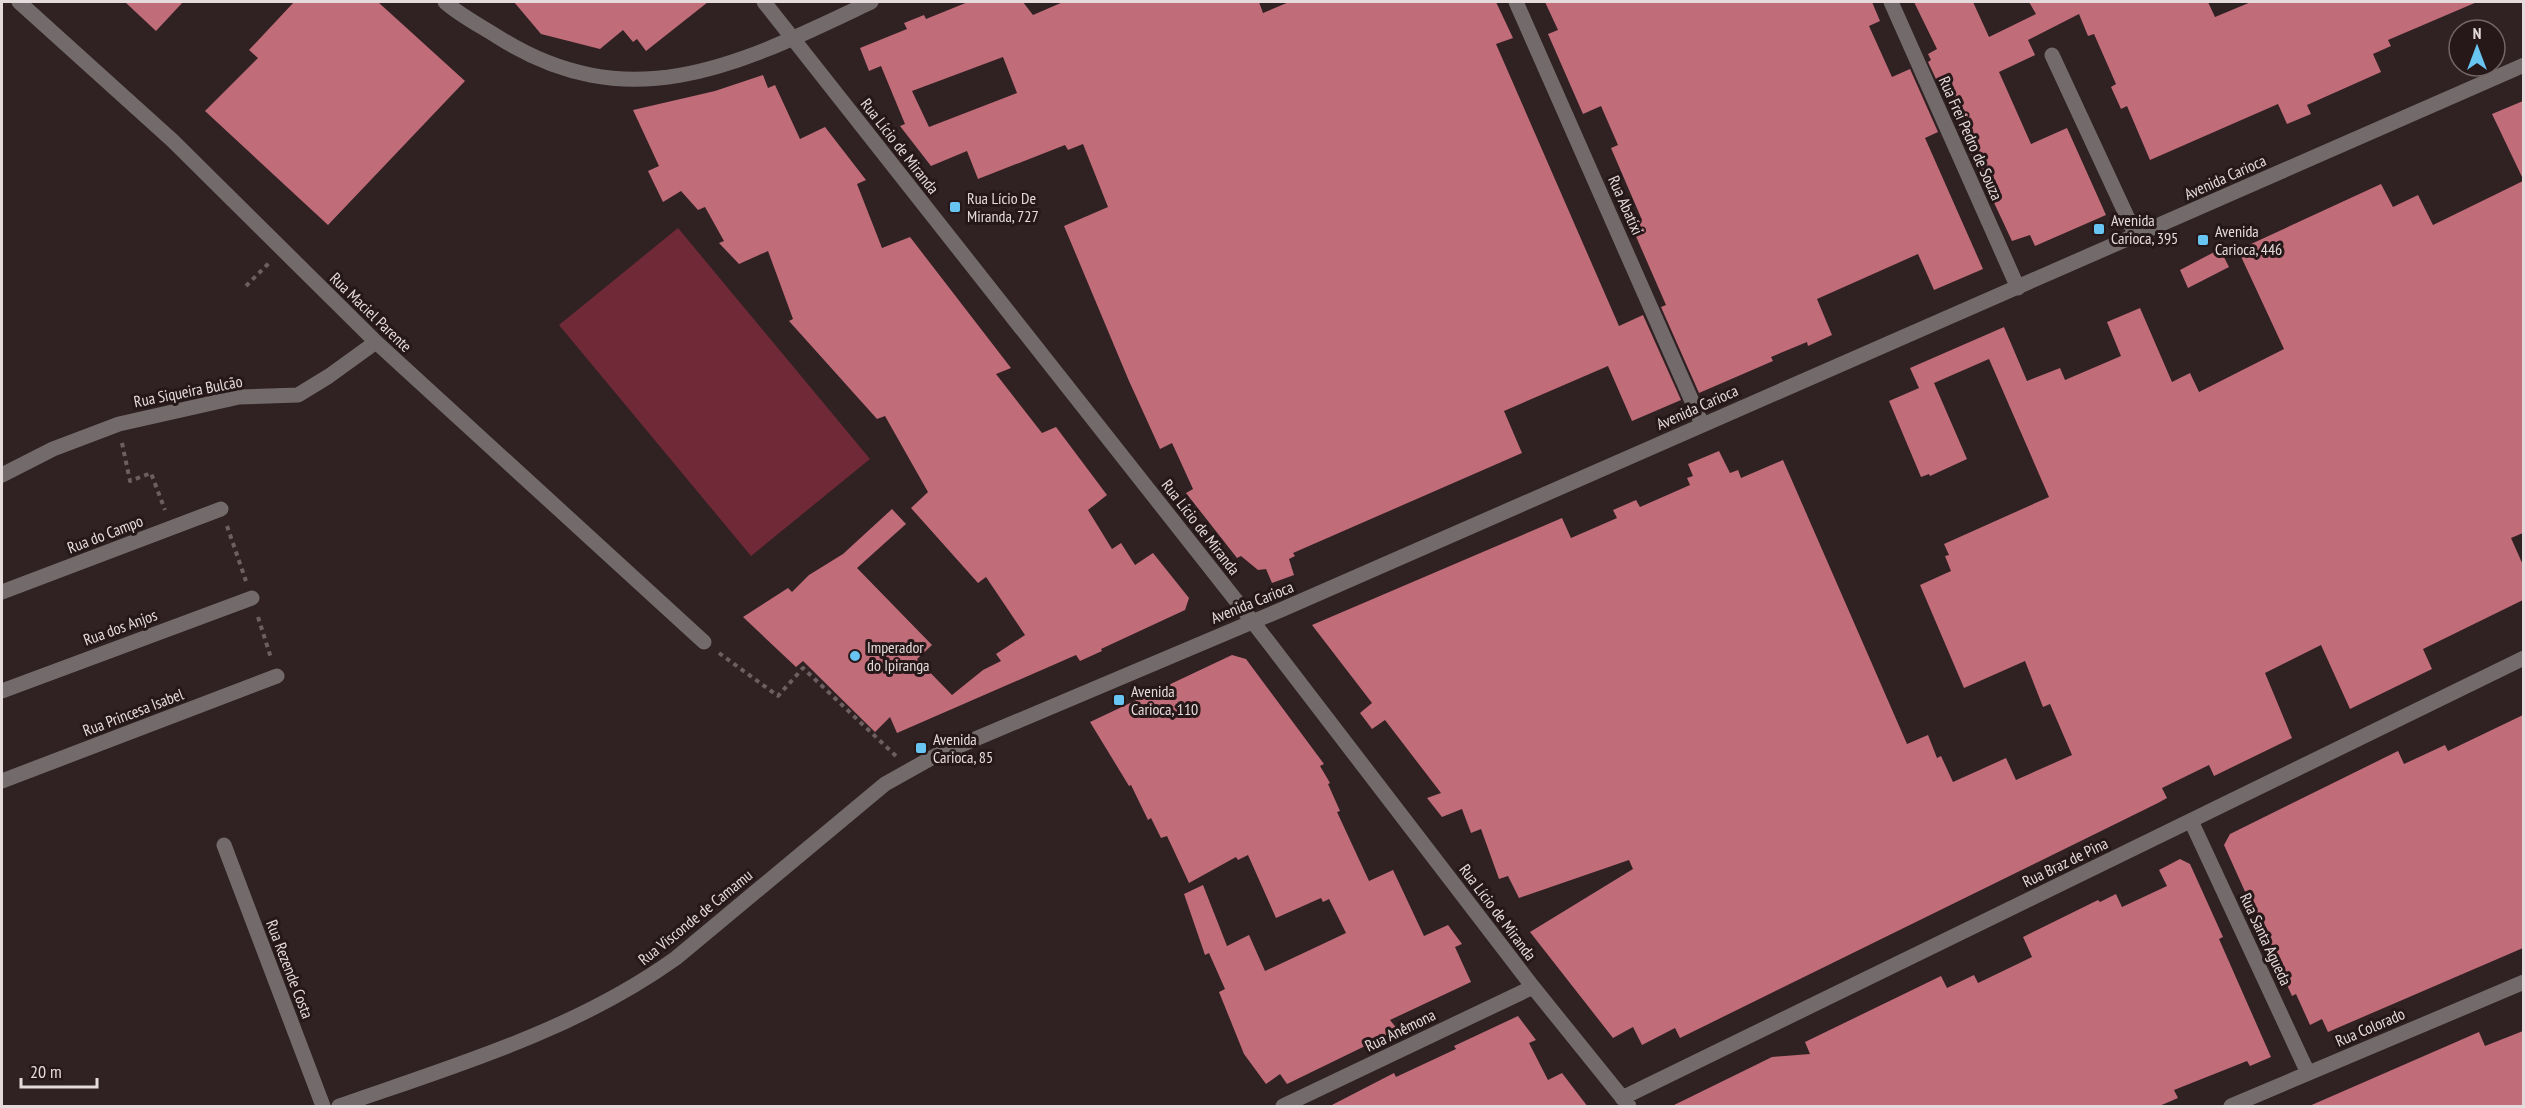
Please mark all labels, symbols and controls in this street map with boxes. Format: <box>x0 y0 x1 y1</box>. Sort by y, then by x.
north arrow <box>2447 18 2507 78</box>
text: N <box>2473 23 2481 43</box>
street label: Rua Frei Pedro de Souza <box>1935 73 2007 203</box>
street label: Rua Lício de Miranda <box>856 94 944 198</box>
street label: Avenida Carioca <box>2181 150 2269 204</box>
street label: Rua Abatixi <box>1604 172 1648 238</box>
place label: Rua Lício De Miranda, 727 <box>967 188 1039 226</box>
marker: Rua Lício De Miranda, 727 <box>948 200 962 214</box>
place label: Avenida Carioca, 395 <box>2111 210 2178 248</box>
place label: Avenida Carioca, 446 <box>2215 221 2282 259</box>
marker: Avenida Carioca, 395 <box>2092 222 2106 236</box>
marker: Avenida Carioca, 446 <box>2196 233 2210 247</box>
street label: Rua Maciel Parente <box>326 268 416 356</box>
street label: Rua Siqueira Bulcão <box>132 371 244 411</box>
street label: Avenida Carioca <box>1653 380 1741 434</box>
street label: Rua Lício de Miranda <box>1157 475 1245 579</box>
street label: Rua do Campo <box>64 510 146 558</box>
street label: Avenida Carioca <box>1208 576 1296 628</box>
street label: Rua dos Anjos <box>80 604 160 650</box>
place label: Imperador do Ipiranga <box>867 637 930 675</box>
marker: Imperador do Ipiranga <box>848 649 862 663</box>
place label: Avenida Carioca, 110 <box>1131 681 1198 719</box>
street label: Rua Princesa Isabel <box>80 684 186 740</box>
marker: Avenida Carioca, 110 <box>1112 693 1126 707</box>
place label: Avenida Carioca, 85 <box>933 729 993 767</box>
marker: Avenida Carioca, 85 <box>914 741 928 755</box>
street label: Rua Braz de Pina <box>2019 833 2111 891</box>
street label: Rua Lício de Miranda <box>1455 860 1541 964</box>
street label: Rua Visconde de Camamu <box>634 865 756 969</box>
street label: Rua Santa Agueda <box>2236 890 2296 988</box>
street label: Rua Rezende Costa <box>262 917 318 1021</box>
street label: Rua Colorado <box>2332 1003 2408 1051</box>
street label: Rua Anêmona <box>1361 1004 1439 1056</box>
scale bar <box>21 1051 98 1089</box>
text: 20 m <box>30 1060 62 1083</box>

